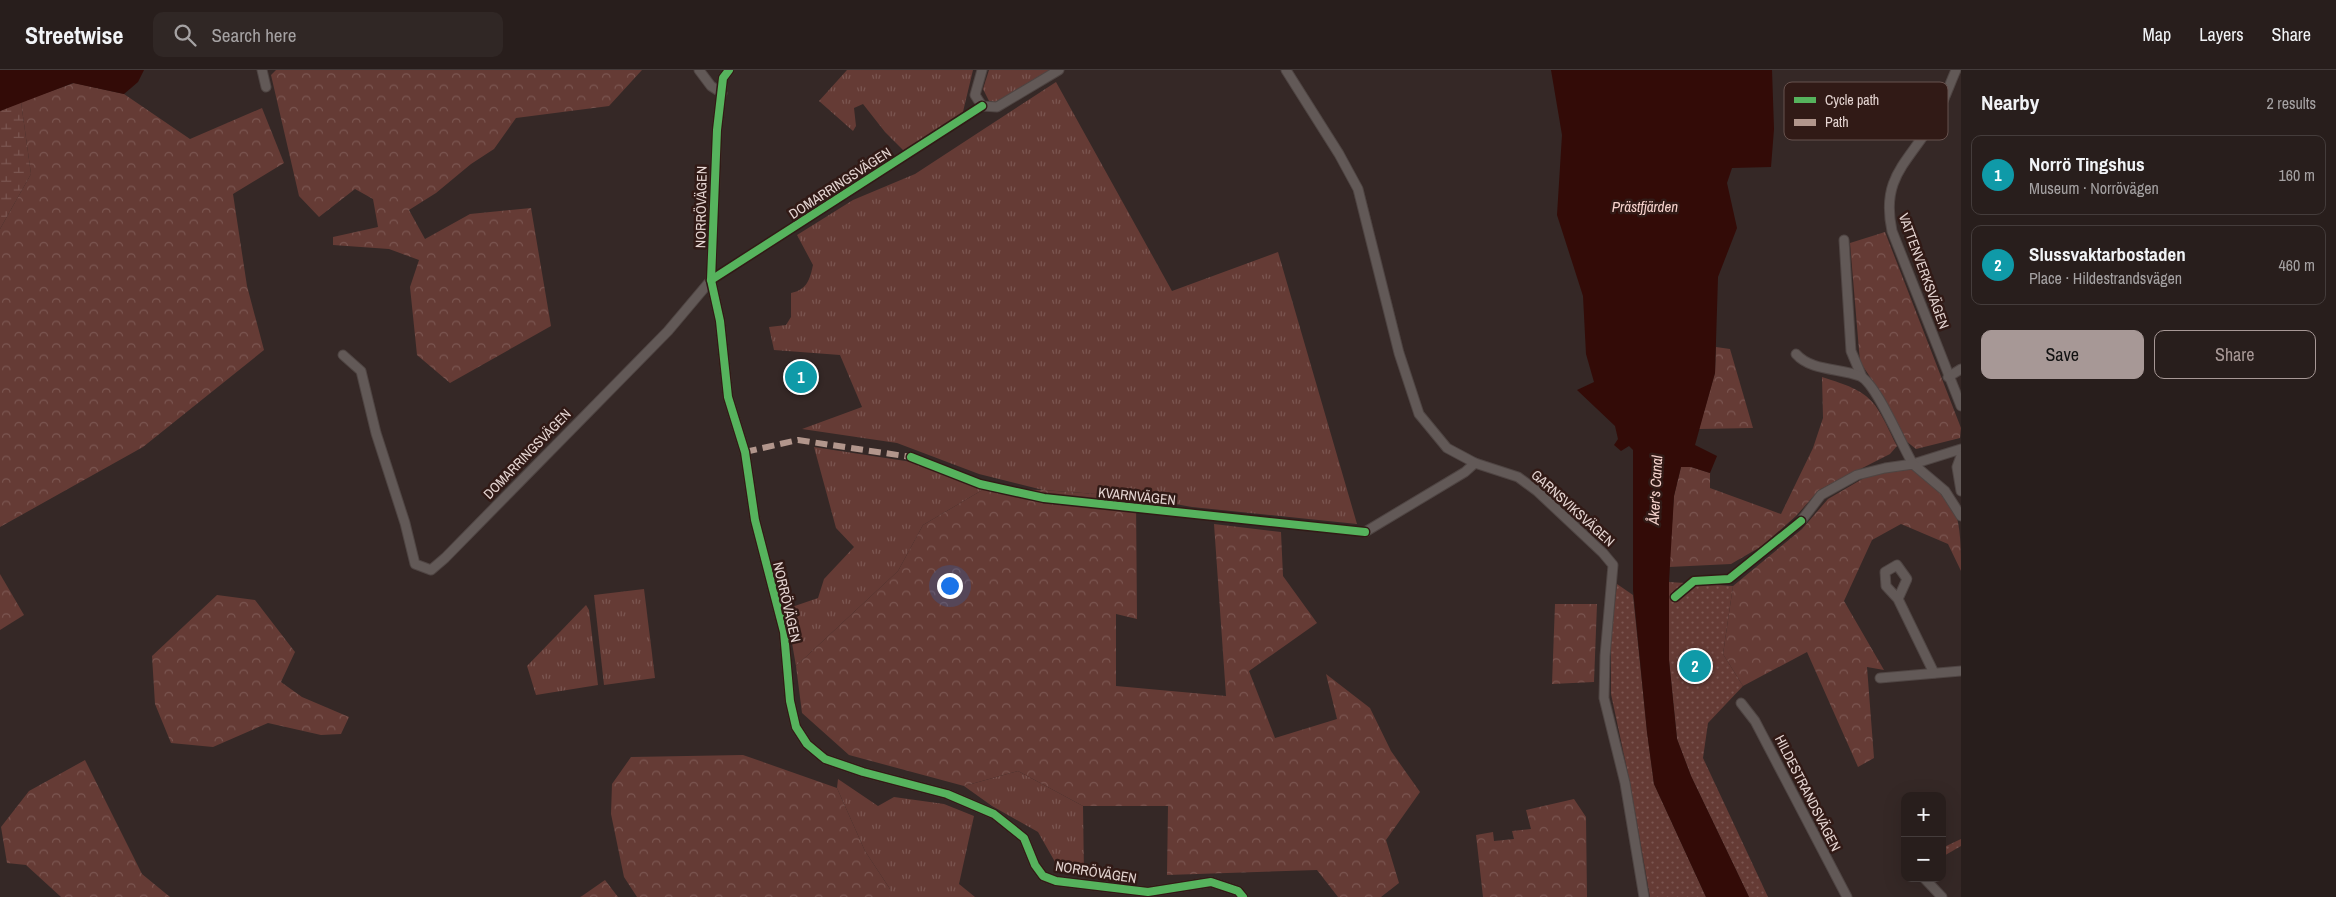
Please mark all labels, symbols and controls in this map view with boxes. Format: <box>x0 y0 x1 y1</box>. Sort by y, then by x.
search box <box>153 12 503 57</box>
text: Streetwise <box>25 19 123 51</box>
icon: search <box>171 21 199 49</box>
text: Search here <box>211 22 296 48</box>
text: Map <box>2143 22 2171 47</box>
text: Layers <box>2199 22 2244 47</box>
text: Share <box>2272 22 2311 47</box>
legend <box>1784 82 1948 140</box>
text: Nearby <box>1981 88 2039 117</box>
text: Cycle path <box>1825 91 1879 109</box>
text: 2 results <box>2266 92 2316 114</box>
text: Path <box>1825 113 1849 131</box>
street label: DOMARRINGSVÄGEN <box>785 143 895 223</box>
text: Norrö Tingshus <box>2029 151 2145 177</box>
text: 1 <box>1994 164 2002 186</box>
text: 160 m <box>2279 164 2315 186</box>
street label: NORRÖVÄGEN <box>691 166 711 248</box>
text: Museum · Norrövägen <box>2029 177 2159 199</box>
water label: Prästfjärden <box>1612 196 1678 217</box>
street label: VATTENVERKSVÄGEN <box>1895 211 1953 331</box>
text: Slussvaktarbostaden <box>2029 241 2186 267</box>
text: 2 <box>1994 254 2002 276</box>
text: 460 m <box>2279 254 2315 276</box>
text: Place · Hildestrandsvägen <box>2029 267 2182 289</box>
button: Save <box>1981 330 2144 379</box>
button: Share <box>2154 330 2316 379</box>
pin: 1 <box>785 358 817 396</box>
street label: DOMARRINGSVÄGEN <box>479 405 575 503</box>
water label: Åker's Canal <box>1643 455 1667 526</box>
street label: GARNSVIKSVÄGEN <box>1527 466 1619 550</box>
street label: KVARNVÄGEN <box>1097 483 1177 509</box>
street label: NORRÖVÄGEN <box>769 560 805 644</box>
your location <box>937 573 963 599</box>
pin: 2 <box>1679 647 1711 685</box>
street label: HILDESTRANDSVÄGEN <box>1771 732 1845 854</box>
map controls <box>1901 792 1946 882</box>
button: + <box>1901 792 1946 837</box>
button: − <box>1901 837 1946 882</box>
street label: NORRÖVÄGEN <box>1054 857 1138 887</box>

